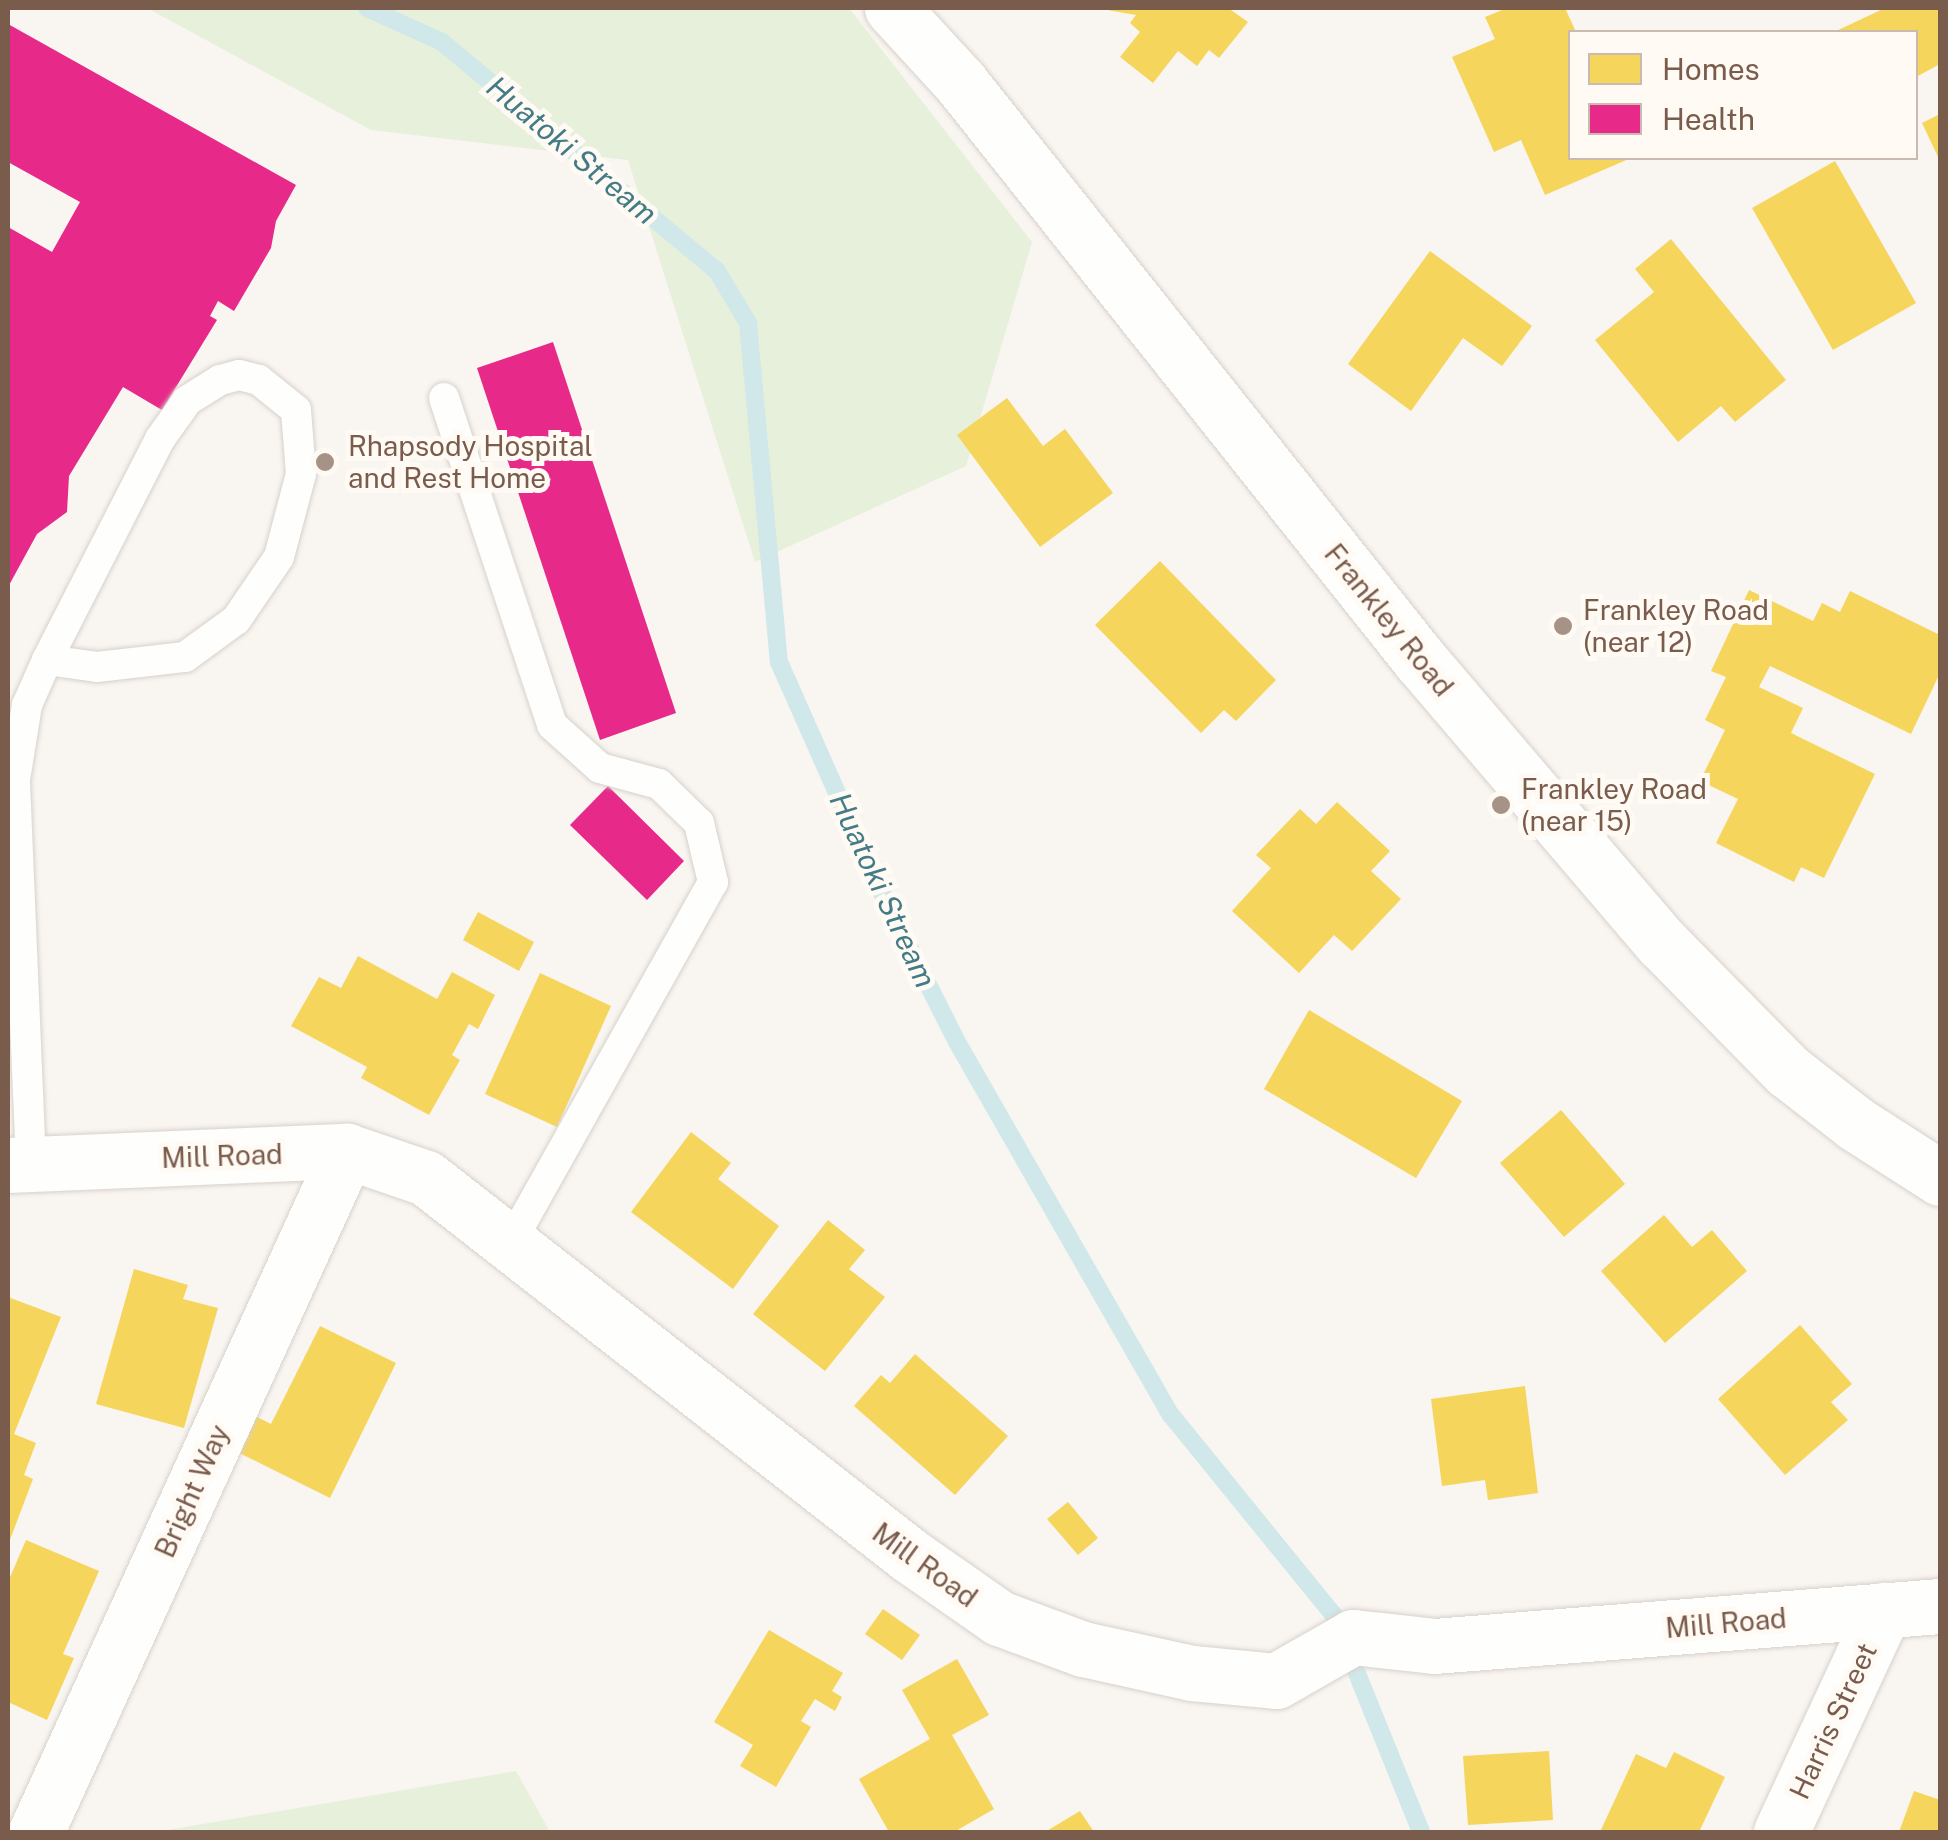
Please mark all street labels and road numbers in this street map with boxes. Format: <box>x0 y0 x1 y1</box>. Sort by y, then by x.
street label: Frankley Road <box>1317 537 1461 703</box>
street label: Mill Road <box>161 1137 283 1175</box>
street label: Bright Way <box>148 1419 236 1563</box>
street label: Mill Road <box>866 1516 984 1614</box>
street label: Mill Road <box>1664 1601 1788 1645</box>
street label: Harris Street <box>1782 1638 1884 1804</box>

